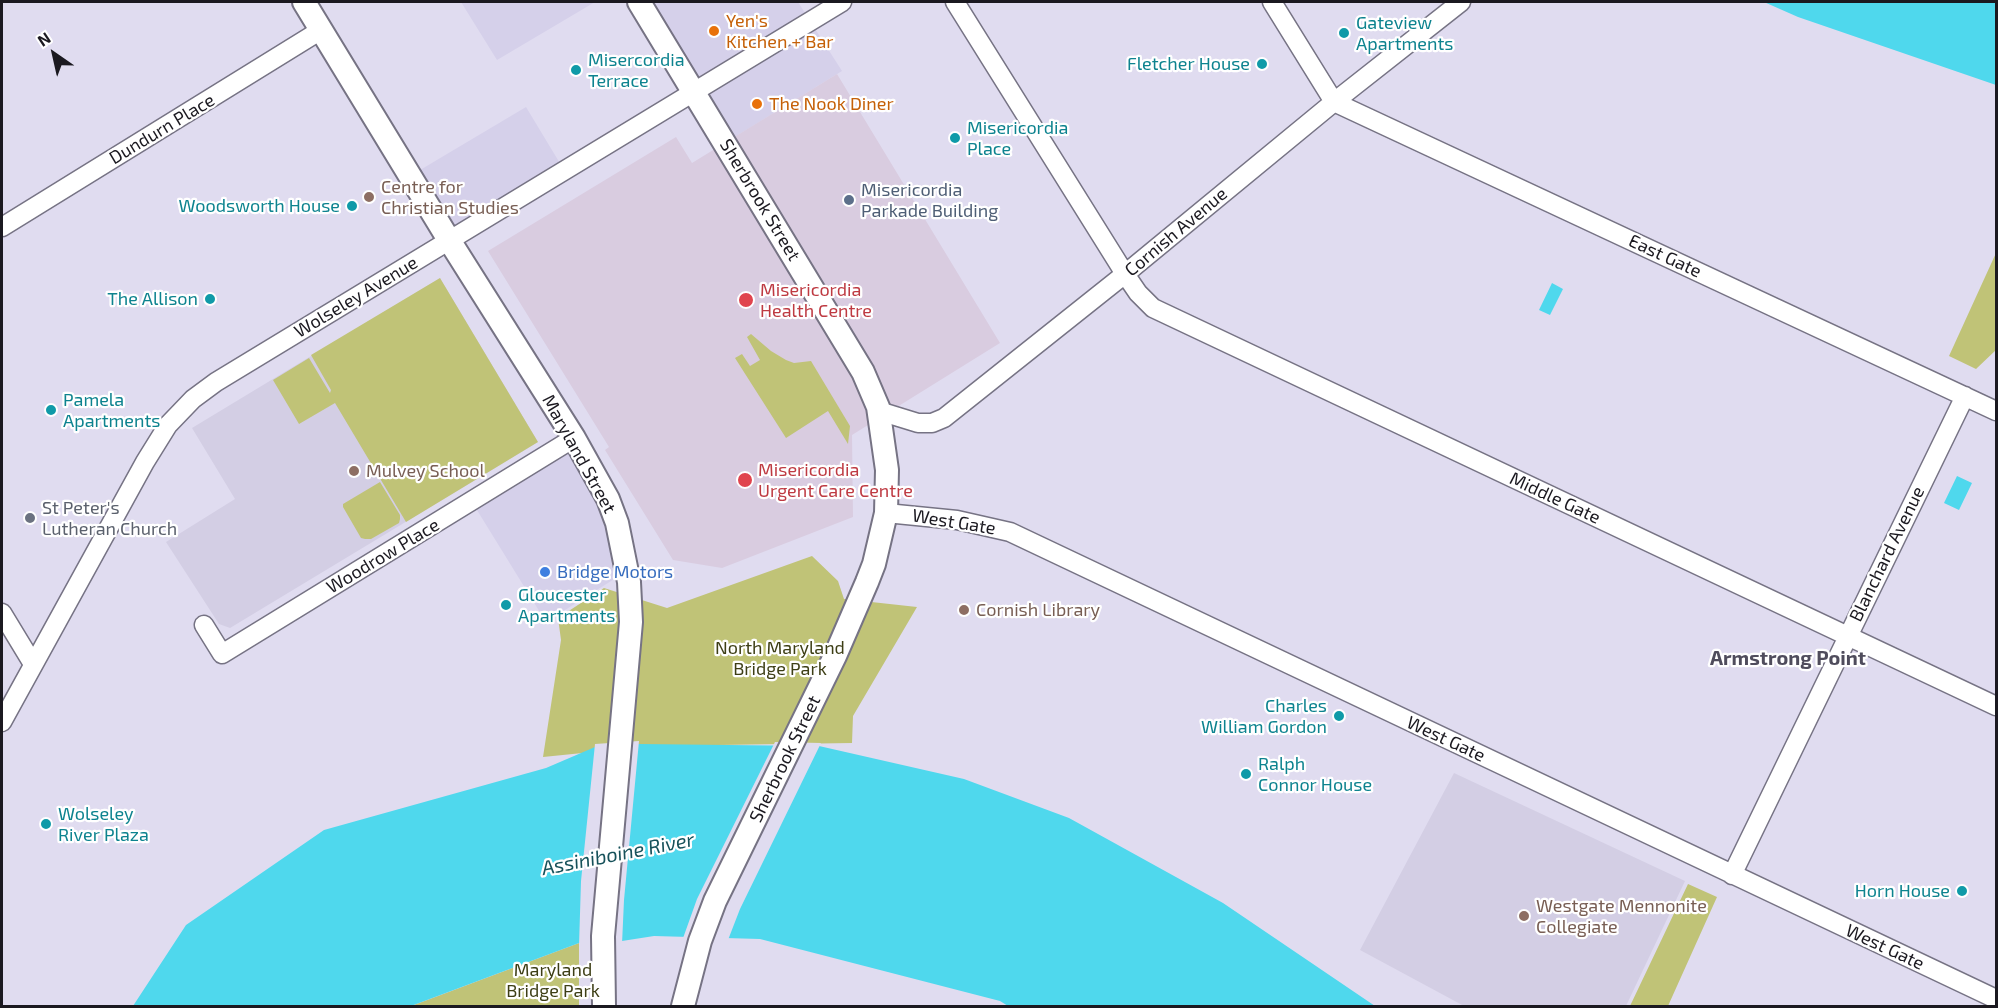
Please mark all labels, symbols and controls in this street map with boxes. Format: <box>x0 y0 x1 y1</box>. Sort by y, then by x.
place label: Yen's Kitchen + Bar <box>726 10 834 52</box>
place label: Gateview Apartments <box>1356 12 1453 54</box>
north arrow <box>24 24 84 84</box>
marker: Yen's Kitchen + Bar <box>707 24 721 38</box>
marker: Gateview Apartments <box>1337 26 1351 40</box>
text: N <box>34 28 54 50</box>
place label: Misercordia Terrace <box>588 49 685 92</box>
place label: Fletcher House <box>1127 53 1250 75</box>
marker: Fletcher House <box>1255 57 1269 71</box>
marker: Misercordia Terrace <box>569 63 583 77</box>
street label: Dundurn Place <box>105 89 219 169</box>
place label: The Nook Diner <box>769 93 894 115</box>
marker: The Nook Diner <box>750 97 764 111</box>
place label: Misericordia Place <box>967 117 1068 160</box>
marker: Misericordia Place <box>948 131 962 145</box>
street label: Sherbrook Street <box>715 135 805 265</box>
place label: Centre for Christian Studies <box>381 176 519 219</box>
place label: Misericordia Parkade Building <box>861 179 998 222</box>
street label: Cornish Avenue <box>1121 183 1231 281</box>
marker: Centre for Christian Studies <box>362 190 376 204</box>
marker: Misericordia Parkade Building <box>842 193 856 207</box>
place label: Woodsworth House <box>178 195 340 217</box>
marker: Woodsworth House <box>345 199 359 213</box>
street label: East Gate <box>1625 230 1705 282</box>
street label: Wolseley Avenue <box>290 252 422 342</box>
place label: Misericordia Health Centre <box>760 279 872 322</box>
place label: The Allison <box>107 288 198 310</box>
marker: Misericordia Health Centre <box>737 291 755 309</box>
marker: The Allison <box>203 292 217 306</box>
place label: Pamela Apartments <box>63 389 160 432</box>
street label: Maryland Street <box>537 391 621 517</box>
marker: Pamela Apartments <box>44 403 58 417</box>
place label: Misericordia Urgent Care Centre <box>758 459 913 502</box>
place label: Mulvey School <box>366 460 485 482</box>
marker: Mulvey School <box>347 464 361 478</box>
street label: Middle Gate <box>1506 468 1604 528</box>
marker: Misericordia Urgent Care Centre <box>736 471 754 489</box>
street label: Blanchard Avenue <box>1845 483 1929 625</box>
place label: St Peter's Lutheran Church <box>42 497 177 540</box>
street label: West Gate <box>911 505 997 539</box>
marker: St Peter's Lutheran Church <box>23 511 37 525</box>
street label: Woodrow Place <box>323 514 443 598</box>
place label: Bridge Motors <box>557 561 673 583</box>
marker: Bridge Motors <box>538 565 552 579</box>
place label: Gloucester Apartments <box>518 584 615 626</box>
marker: Gloucester Apartments <box>499 598 513 612</box>
place label: Cornish Library <box>976 599 1100 621</box>
marker: Cornish Library <box>957 603 971 617</box>
park label: North Maryland Bridge Park <box>715 637 845 680</box>
district label: Armstrong Point <box>1710 646 1866 670</box>
street label: Sherbrook Street <box>745 692 825 826</box>
place label: Charles William Gordon <box>1201 695 1327 738</box>
marker: Charles William Gordon <box>1332 709 1346 723</box>
street label: West Gate <box>1403 711 1489 767</box>
place label: Ralph Connor House <box>1258 753 1372 795</box>
marker: Ralph Connor House <box>1239 767 1253 781</box>
place label: Wolseley River Plaza <box>58 803 149 846</box>
marker: Wolseley River Plaza <box>39 817 53 831</box>
water label: Assiniboine River <box>540 827 696 881</box>
place label: Horn House <box>1855 880 1950 902</box>
marker: Horn House <box>1955 884 1969 898</box>
place label: Westgate Mennonite Collegiate <box>1536 895 1707 938</box>
marker: Westgate Mennonite Collegiate <box>1517 909 1531 923</box>
street label: West Gate <box>1842 919 1928 975</box>
park label: Maryland Bridge Park <box>506 959 600 1002</box>

